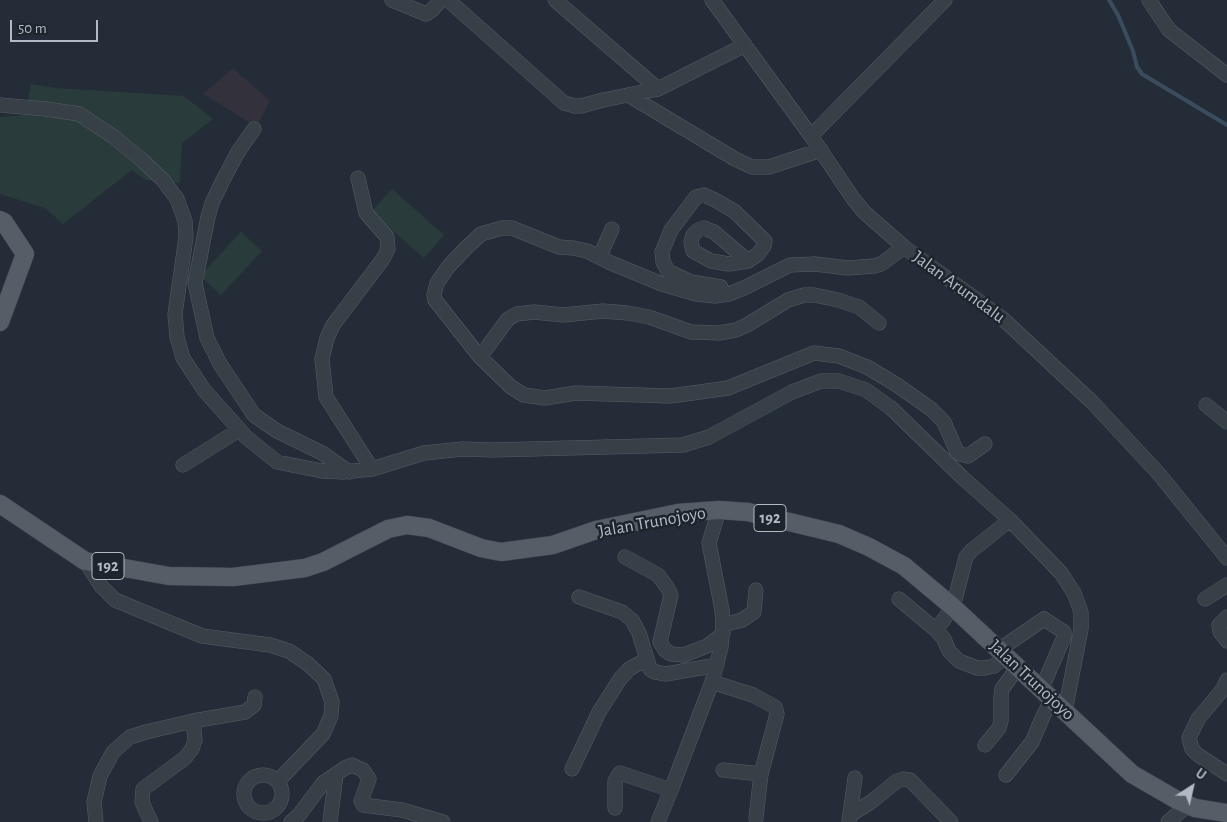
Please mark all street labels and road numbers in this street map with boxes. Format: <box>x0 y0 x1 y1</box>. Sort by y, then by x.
street label: Jalan Arumdalu <box>909 246 1009 328</box>
street label: Jalan Trunojoyo <box>597 502 707 542</box>
road number: 192 <box>754 504 786 532</box>
road number: 192 <box>92 552 124 580</box>
street label: Jalan Trunojoyo <box>985 635 1079 725</box>

